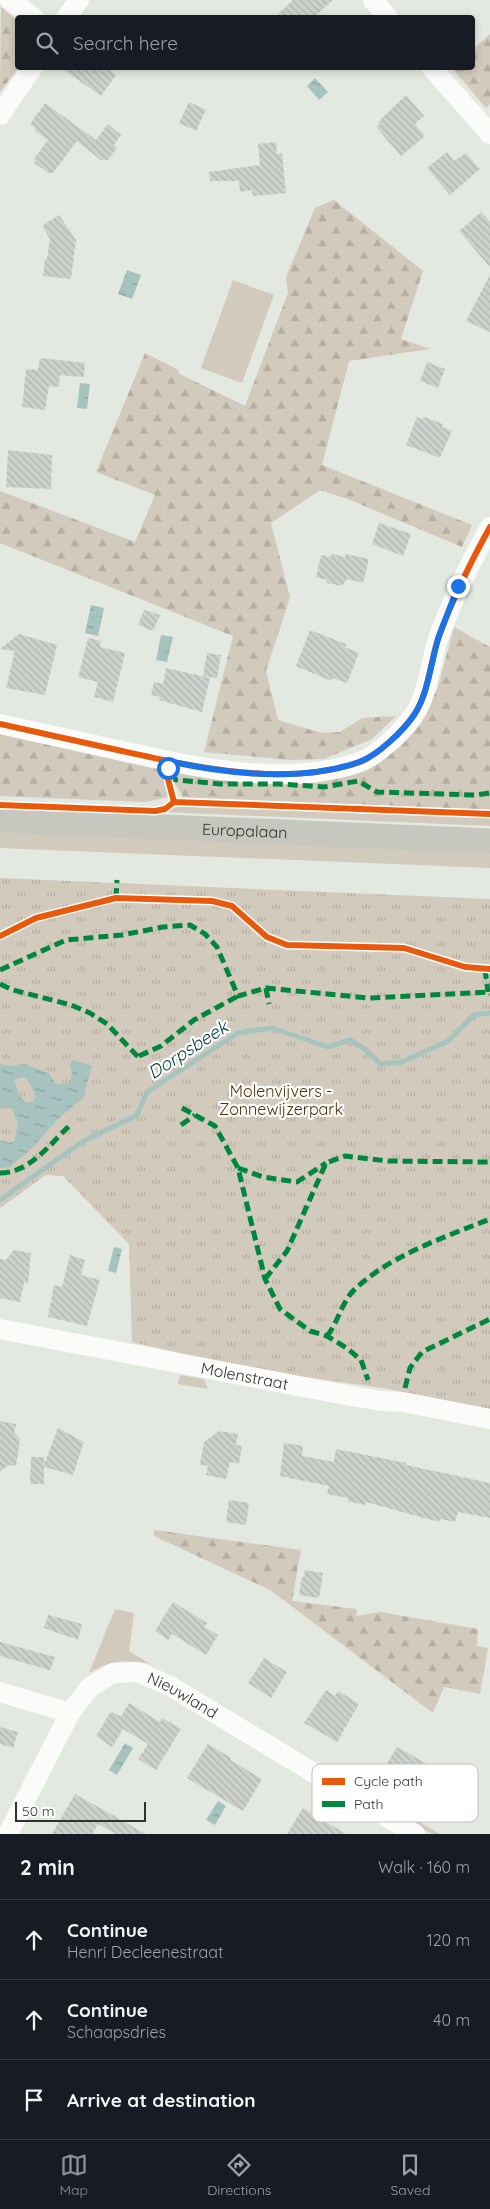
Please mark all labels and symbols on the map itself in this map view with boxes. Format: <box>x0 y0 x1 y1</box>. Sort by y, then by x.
route end <box>447 575 470 598</box>
route start <box>157 757 180 780</box>
street label: Europalaan <box>202 819 288 842</box>
water label: Dorpsbeek <box>143 1014 233 1084</box>
park label: Molenvijvers - Zonnewijzerpark <box>219 1081 343 1119</box>
street label: Molenstraat <box>199 1358 290 1394</box>
street label: Nieuwland <box>145 1667 222 1723</box>
legend <box>312 1764 478 1822</box>
text: Cycle path <box>354 1772 423 1790</box>
text: Path <box>354 1795 383 1813</box>
scale bar <box>15 1799 146 1822</box>

